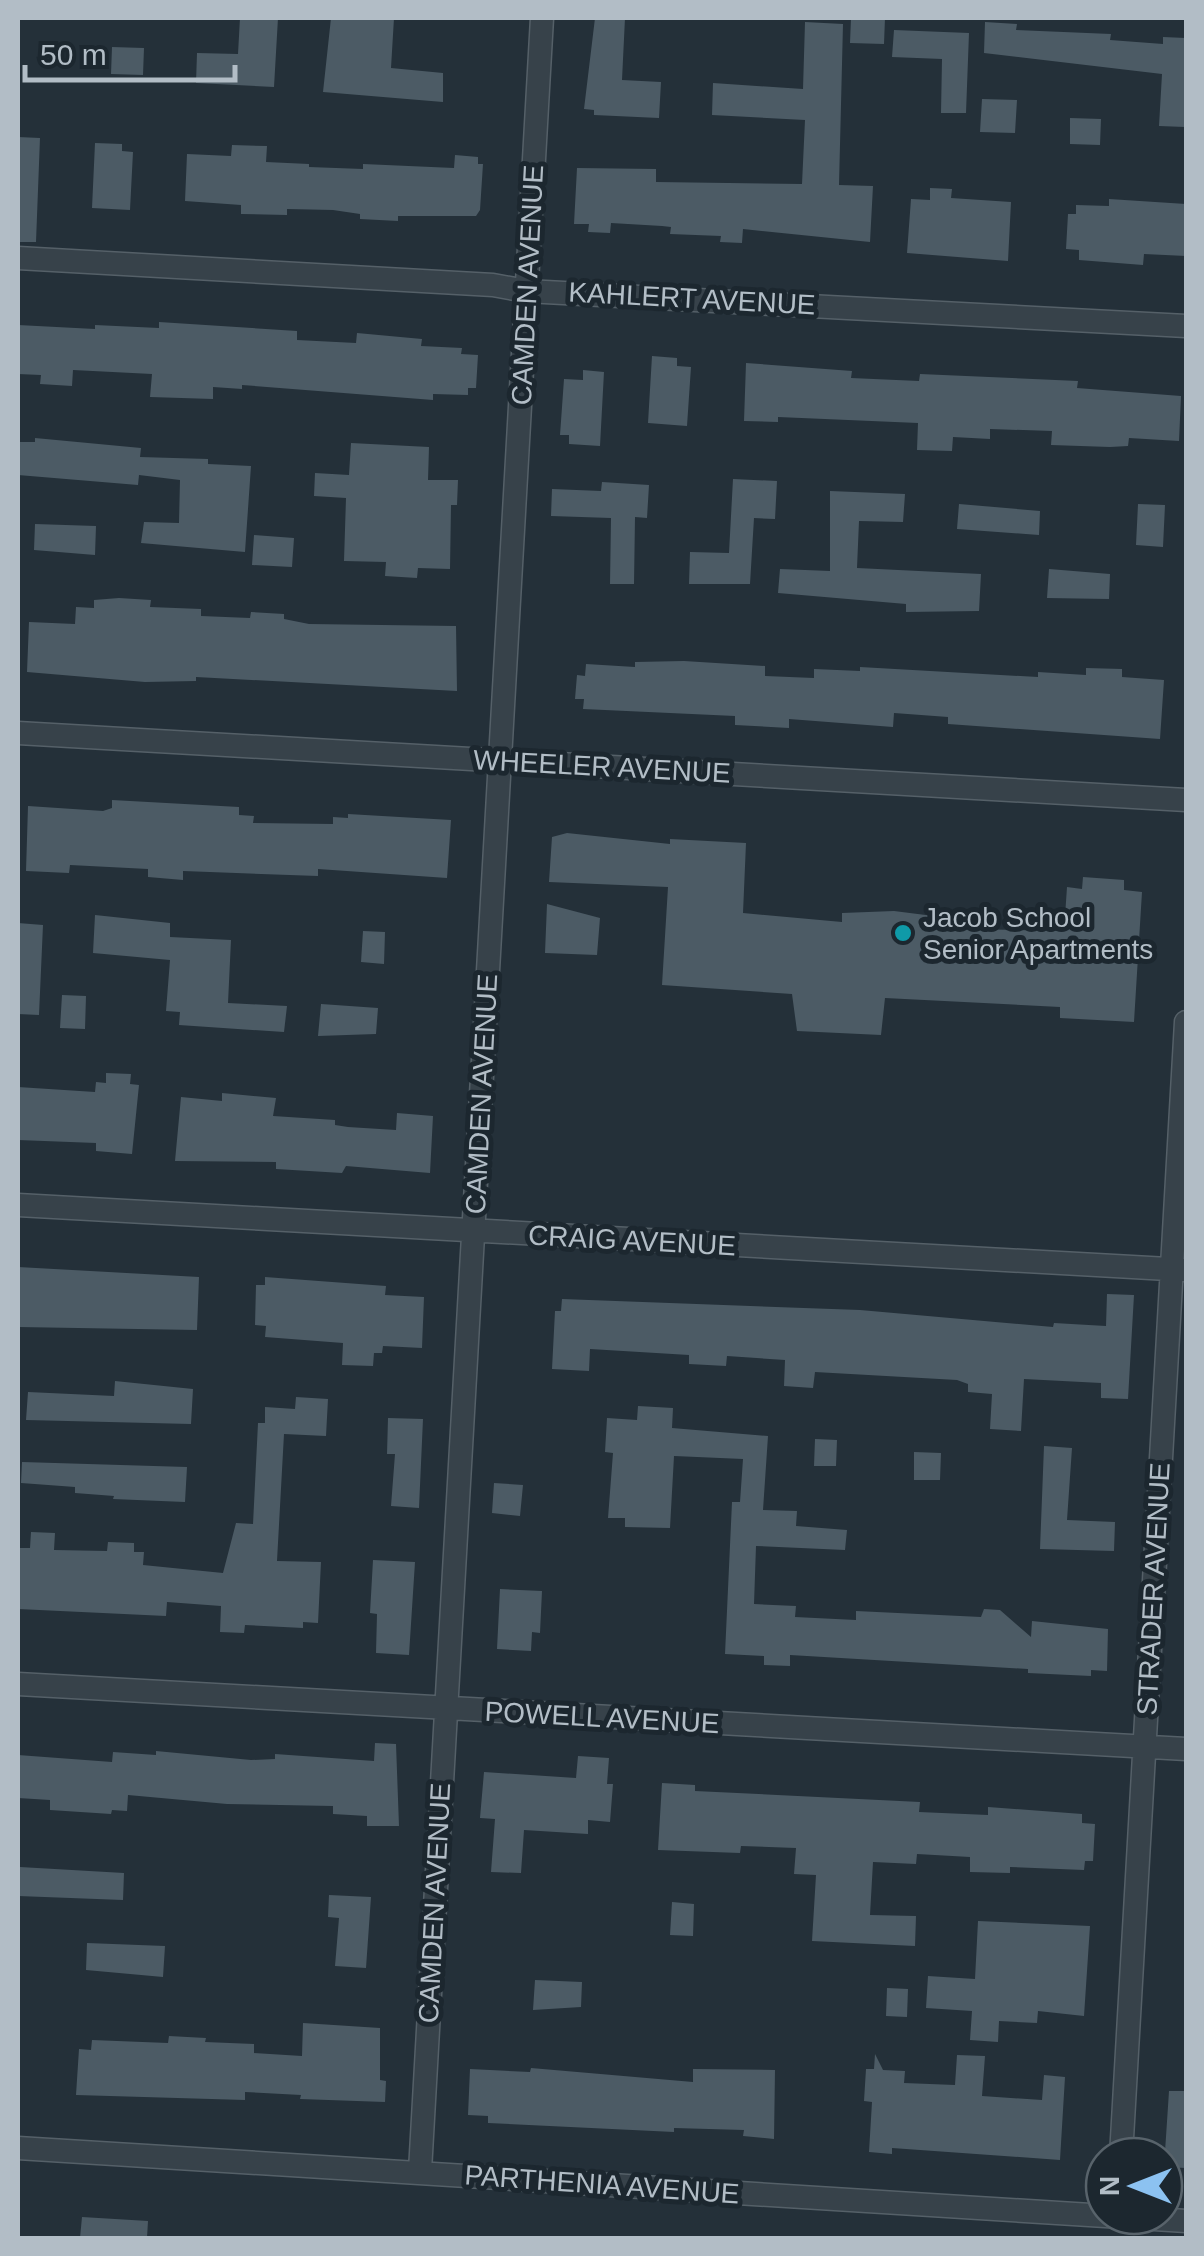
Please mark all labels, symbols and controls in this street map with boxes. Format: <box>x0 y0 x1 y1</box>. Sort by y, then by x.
scale bar <box>25 20 235 82</box>
text: 50 m <box>40 38 107 71</box>
street label: CAMDEN AVENUE <box>506 164 549 406</box>
street label: KAHLERT AVENUE <box>568 277 816 320</box>
street label: WHEELER AVENUE <box>472 744 731 789</box>
place label: Jacob School Senior Apartments <box>923 902 1153 965</box>
marker: Jacob School Senior Apartments <box>892 922 914 944</box>
street label: CAMDEN AVENUE <box>460 973 503 1215</box>
street label: CRAIG AVENUE <box>527 1220 737 1261</box>
street label: STRADER AVENUE <box>1131 1462 1176 1716</box>
street label: POWELL AVENUE <box>484 1696 720 1739</box>
street label: CAMDEN AVENUE <box>413 1782 456 2024</box>
north arrow <box>1084 2136 1184 2236</box>
street label: PARTHENIA AVENUE <box>464 2159 740 2210</box>
text: N <box>1094 2176 1125 2196</box>

